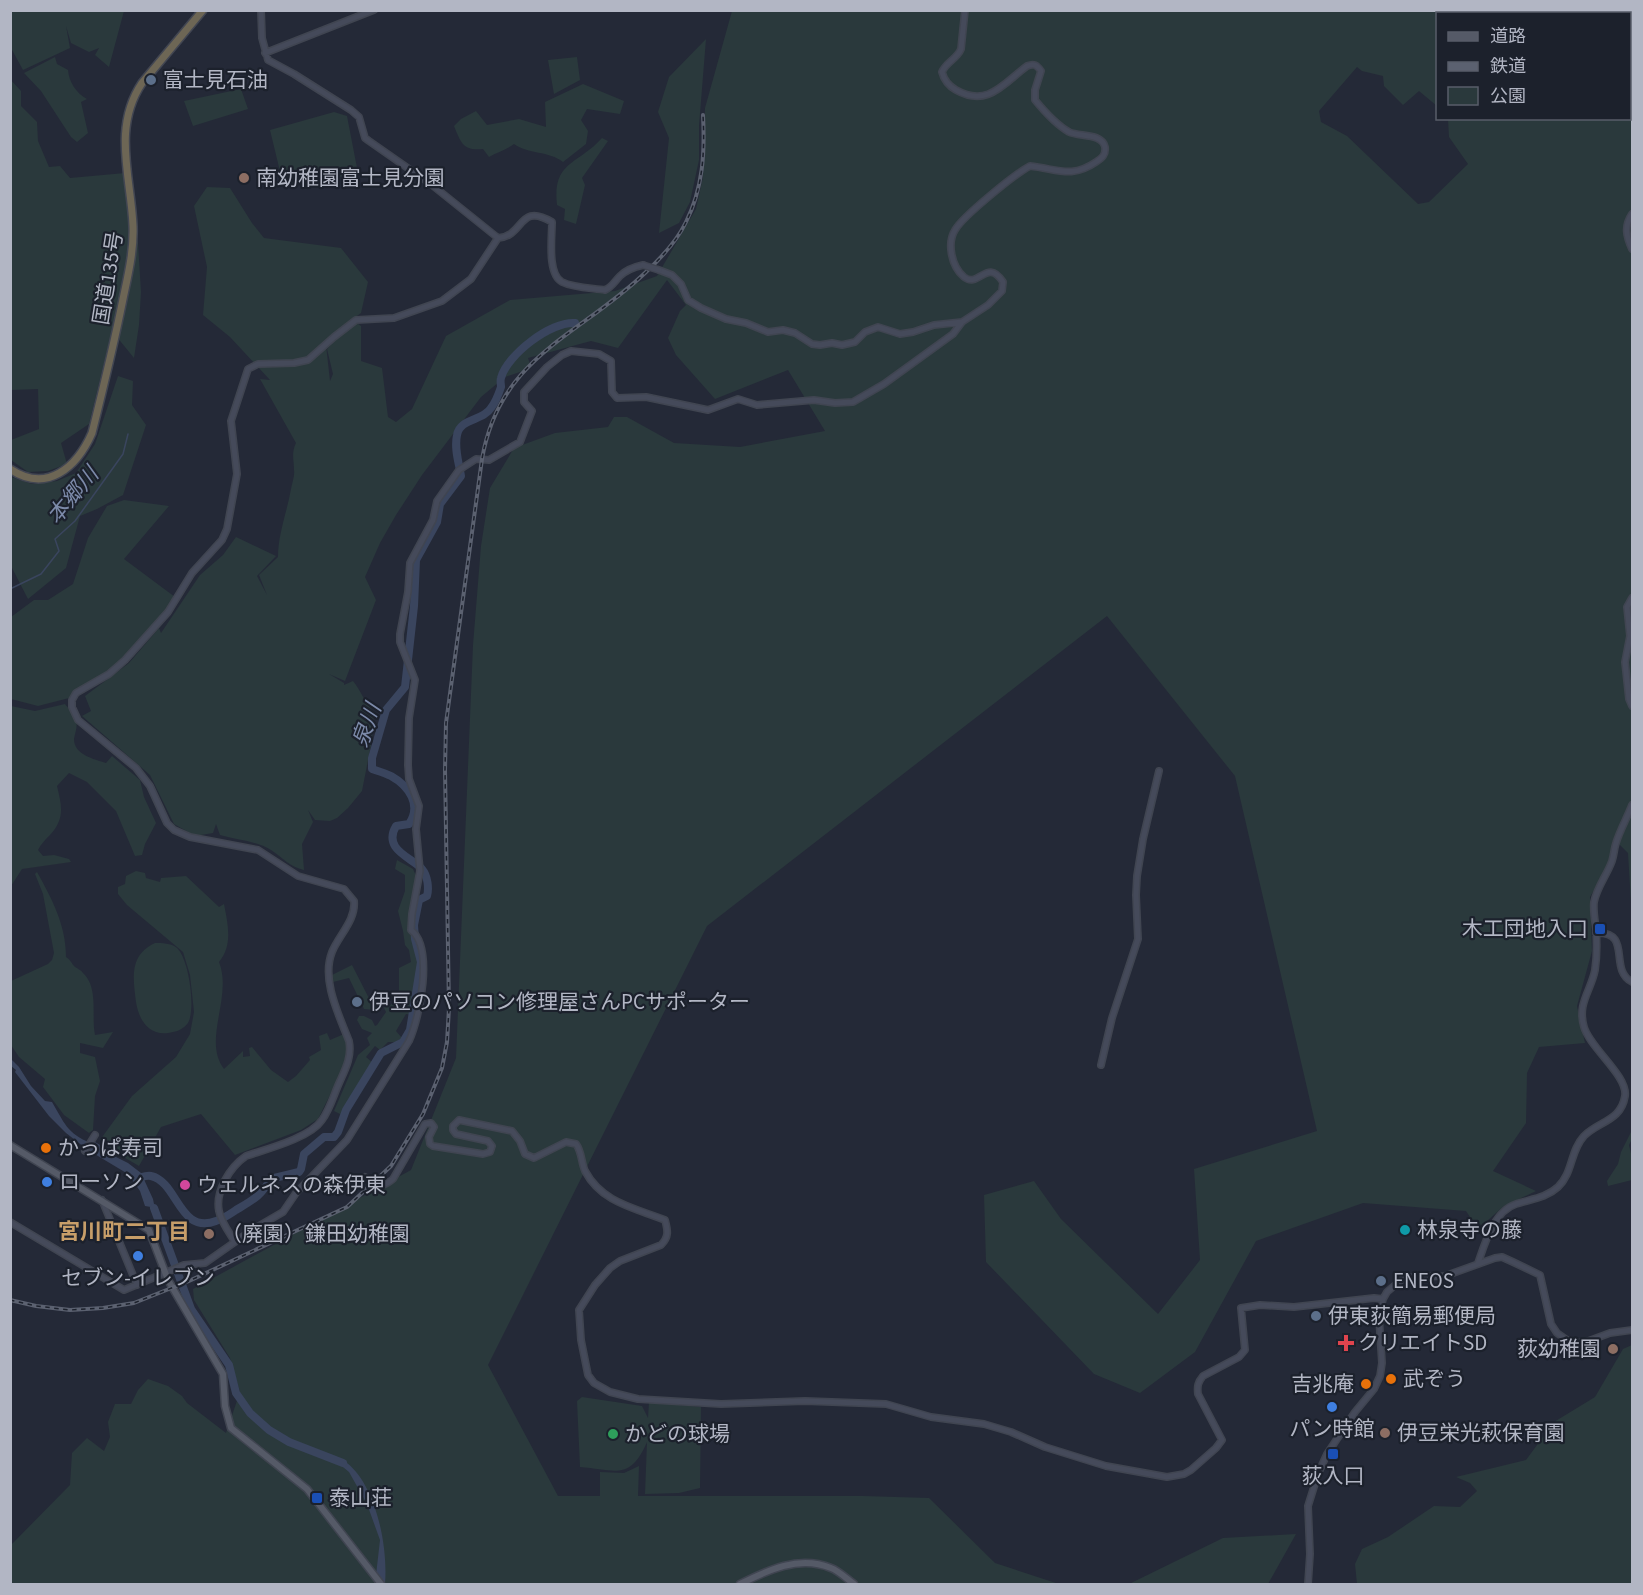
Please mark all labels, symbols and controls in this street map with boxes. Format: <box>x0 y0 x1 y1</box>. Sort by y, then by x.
legend <box>1436 12 1631 120</box>
text: 道路 <box>1490 24 1526 49</box>
text: 鉄道 <box>1490 54 1526 79</box>
place label: 富士見石油 <box>163 65 268 95</box>
marker: 富士見石油 <box>144 73 158 87</box>
text: 公園 <box>1490 84 1526 109</box>
place label: 南幼稚園富士見分園 <box>256 163 445 193</box>
marker: 南幼稚園富士見分園 <box>237 171 251 185</box>
street label: 国道135号 <box>86 229 130 327</box>
water label: 本郷川 <box>39 459 108 531</box>
water label: 泉川 <box>344 697 390 751</box>
place label: 木工団地入口 <box>1462 914 1588 944</box>
marker: 木工団地入口 <box>1593 922 1607 936</box>
place label: 伊豆のパソコン修理屋さんPCサポーター <box>369 987 750 1017</box>
marker: 伊豆のパソコン修理屋さんPCサポーター <box>350 995 364 1009</box>
place label: かっぱ寿司 <box>58 1133 163 1163</box>
marker: かっぱ寿司 <box>39 1141 53 1155</box>
place label: ローソン <box>59 1167 143 1197</box>
place label: ウェルネスの森伊東 <box>197 1170 386 1200</box>
marker: ローソン <box>40 1175 54 1189</box>
marker: ウェルネスの森伊東 <box>178 1178 192 1192</box>
place label: 林泉寺の藤 <box>1417 1215 1522 1245</box>
district label: 宮川町二丁目 <box>58 1216 190 1248</box>
place label: （廃園）鎌田幼稚園 <box>221 1219 410 1249</box>
marker: 林泉寺の藤 <box>1398 1223 1412 1237</box>
marker: （廃園）鎌田幼稚園 <box>202 1227 216 1241</box>
marker: セブン-イレブン <box>131 1249 145 1263</box>
place label: セブン-イレブン <box>61 1263 215 1293</box>
place label: ENEOS <box>1393 1266 1454 1296</box>
marker: ENEOS <box>1374 1274 1388 1288</box>
place label: 伊東荻簡易郵便局 <box>1328 1301 1496 1331</box>
marker: 伊東荻簡易郵便局 <box>1309 1309 1323 1323</box>
place label: クリエイトSD <box>1358 1328 1487 1358</box>
place label: 荻幼稚園 <box>1517 1334 1601 1364</box>
marker: クリエイトSD <box>1339 1336 1353 1350</box>
marker: 荻幼稚園 <box>1606 1342 1620 1356</box>
place label: 武ぞう <box>1403 1364 1466 1394</box>
place label: 吉兆庵 <box>1291 1369 1354 1399</box>
marker: 武ぞう <box>1384 1372 1398 1386</box>
marker: 吉兆庵 <box>1359 1377 1373 1391</box>
marker: パン時館 <box>1325 1400 1339 1414</box>
place label: パン時館 <box>1289 1414 1375 1444</box>
place label: 伊豆栄光萩保育園 <box>1397 1418 1565 1448</box>
place label: かどの球場 <box>625 1419 730 1449</box>
marker: 伊豆栄光萩保育園 <box>1378 1426 1392 1440</box>
marker: かどの球場 <box>606 1427 620 1441</box>
marker: 荻入口 <box>1326 1447 1340 1461</box>
place label: 荻入口 <box>1302 1461 1365 1491</box>
place label: 泰山荘 <box>329 1483 392 1513</box>
marker: 泰山荘 <box>310 1491 324 1505</box>

